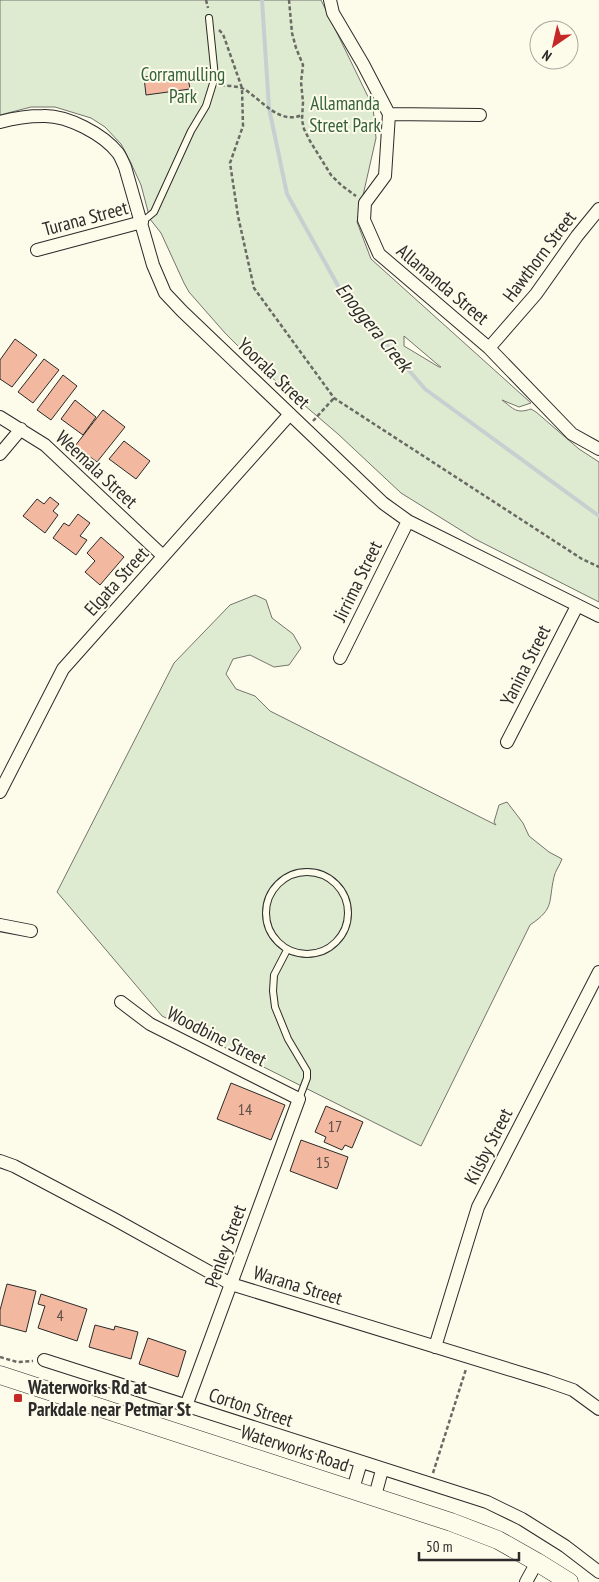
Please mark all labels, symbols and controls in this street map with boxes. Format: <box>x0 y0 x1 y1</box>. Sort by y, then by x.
north arrow <box>529 20 579 70</box>
text: N <box>539 46 555 65</box>
park label: Corramulling Park <box>141 62 225 108</box>
park label: Allamanda Street Park <box>309 91 381 137</box>
street label: Turana Street <box>40 195 131 241</box>
street label: Hawthorn Street <box>497 205 581 306</box>
street label: Allamanda Street <box>392 239 495 330</box>
water label: Enoggera Creek <box>330 277 419 379</box>
street label: Yoorala Street <box>233 332 316 414</box>
street label: Weemala Street <box>51 425 143 513</box>
street label: Jirrima Street <box>327 536 387 626</box>
street label: Elgata Street <box>79 541 154 620</box>
street label: Yanina Street <box>495 620 556 709</box>
street label: Woodbine Street <box>163 1001 272 1072</box>
house number: 14 <box>238 1099 252 1119</box>
street label: Kilsby Street <box>459 1103 518 1188</box>
house number: 17 <box>328 1116 342 1136</box>
house number: 15 <box>316 1152 330 1172</box>
street label: Penley Street <box>199 1201 251 1291</box>
street label: Warana Street <box>251 1260 346 1310</box>
house number: 4 <box>56 1305 64 1325</box>
place label: Waterworks Rd at Parkdale near Petmar St <box>27 1375 191 1421</box>
street label: Corton Street <box>206 1382 297 1432</box>
marker: Waterworks Rd at Parkdale near Petmar St <box>12 1392 24 1404</box>
street label: Waterworks Road <box>238 1419 352 1477</box>
scale bar <box>419 1530 519 1562</box>
text: 50 m <box>426 1537 452 1556</box>

